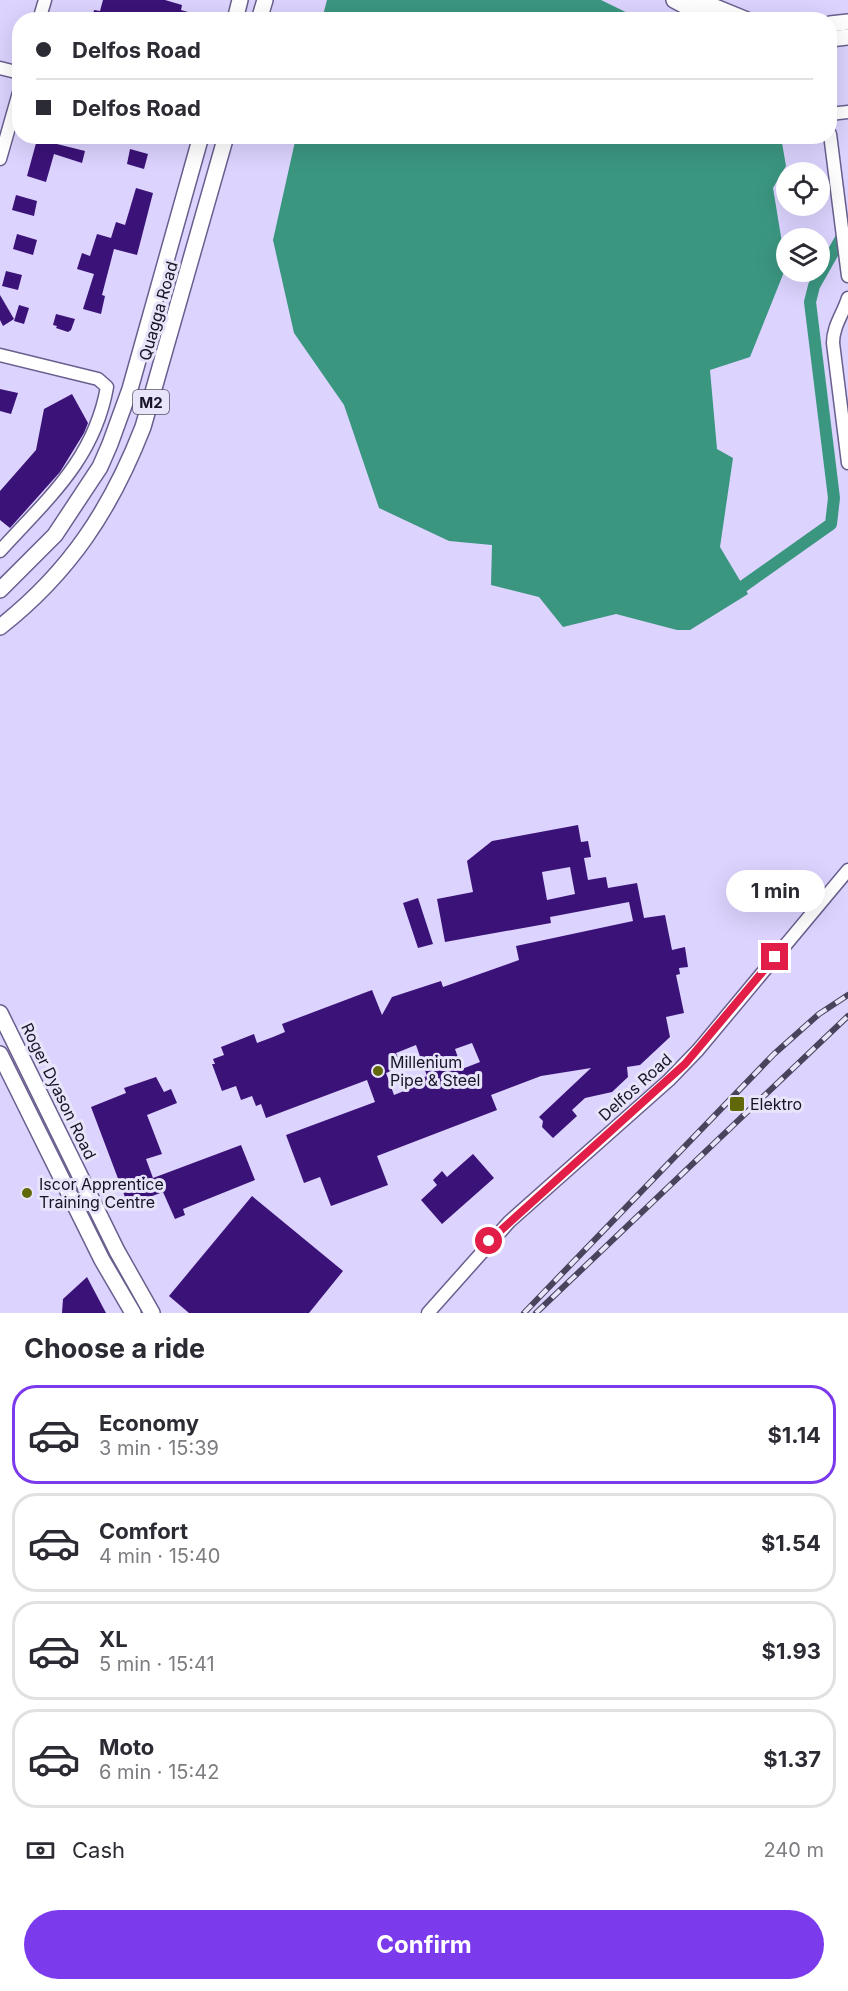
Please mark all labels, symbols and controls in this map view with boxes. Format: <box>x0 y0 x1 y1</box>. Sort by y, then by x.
text: Delfos Road <box>72 37 201 63</box>
text: Delfos Road <box>72 95 201 121</box>
map controls <box>776 162 830 282</box>
button: locate <box>776 162 830 216</box>
button: layers <box>776 228 830 282</box>
street label: Quagga Road <box>134 259 182 363</box>
road number: M2 <box>133 390 169 414</box>
callout: 1 min <box>726 870 824 912</box>
text: 1 min <box>751 879 800 903</box>
route end <box>761 943 788 970</box>
street label: Roger Dyason Road <box>17 1019 101 1163</box>
street label: Delfos Road <box>594 1049 676 1125</box>
place label: Millenium Pipe & Steel <box>390 1052 480 1090</box>
marker: Millenium Pipe & Steel <box>371 1064 385 1078</box>
place label: Elektro <box>750 1094 802 1114</box>
marker: Elektro <box>728 1095 746 1113</box>
place label: Iscor Apprentice Training Centre <box>39 1174 164 1212</box>
marker: Iscor Apprentice Training Centre <box>20 1186 34 1200</box>
route start <box>475 1227 502 1254</box>
text: Choose a ride <box>24 1332 205 1365</box>
icon: car <box>27 1408 81 1462</box>
text: Economy <box>99 1410 199 1436</box>
text: $1.14 <box>767 1422 821 1448</box>
text: 3 min · 15:39 <box>99 1436 219 1460</box>
icon: car <box>27 1516 81 1570</box>
text: Comfort <box>99 1518 188 1544</box>
text: $1.54 <box>761 1530 821 1556</box>
text: 4 min · 15:40 <box>99 1544 220 1568</box>
icon: car <box>27 1624 81 1678</box>
text: XL <box>99 1626 128 1652</box>
text: $1.93 <box>762 1638 821 1664</box>
text: 5 min · 15:41 <box>99 1652 215 1676</box>
icon: car <box>27 1732 81 1786</box>
text: Moto <box>99 1734 154 1760</box>
text: $1.37 <box>763 1746 821 1772</box>
text: 6 min · 15:42 <box>99 1760 219 1784</box>
icon: cash <box>24 1834 57 1867</box>
text: Cash <box>72 1837 125 1863</box>
text: 240 m <box>763 1838 824 1862</box>
button: Confirm <box>24 1910 824 1979</box>

